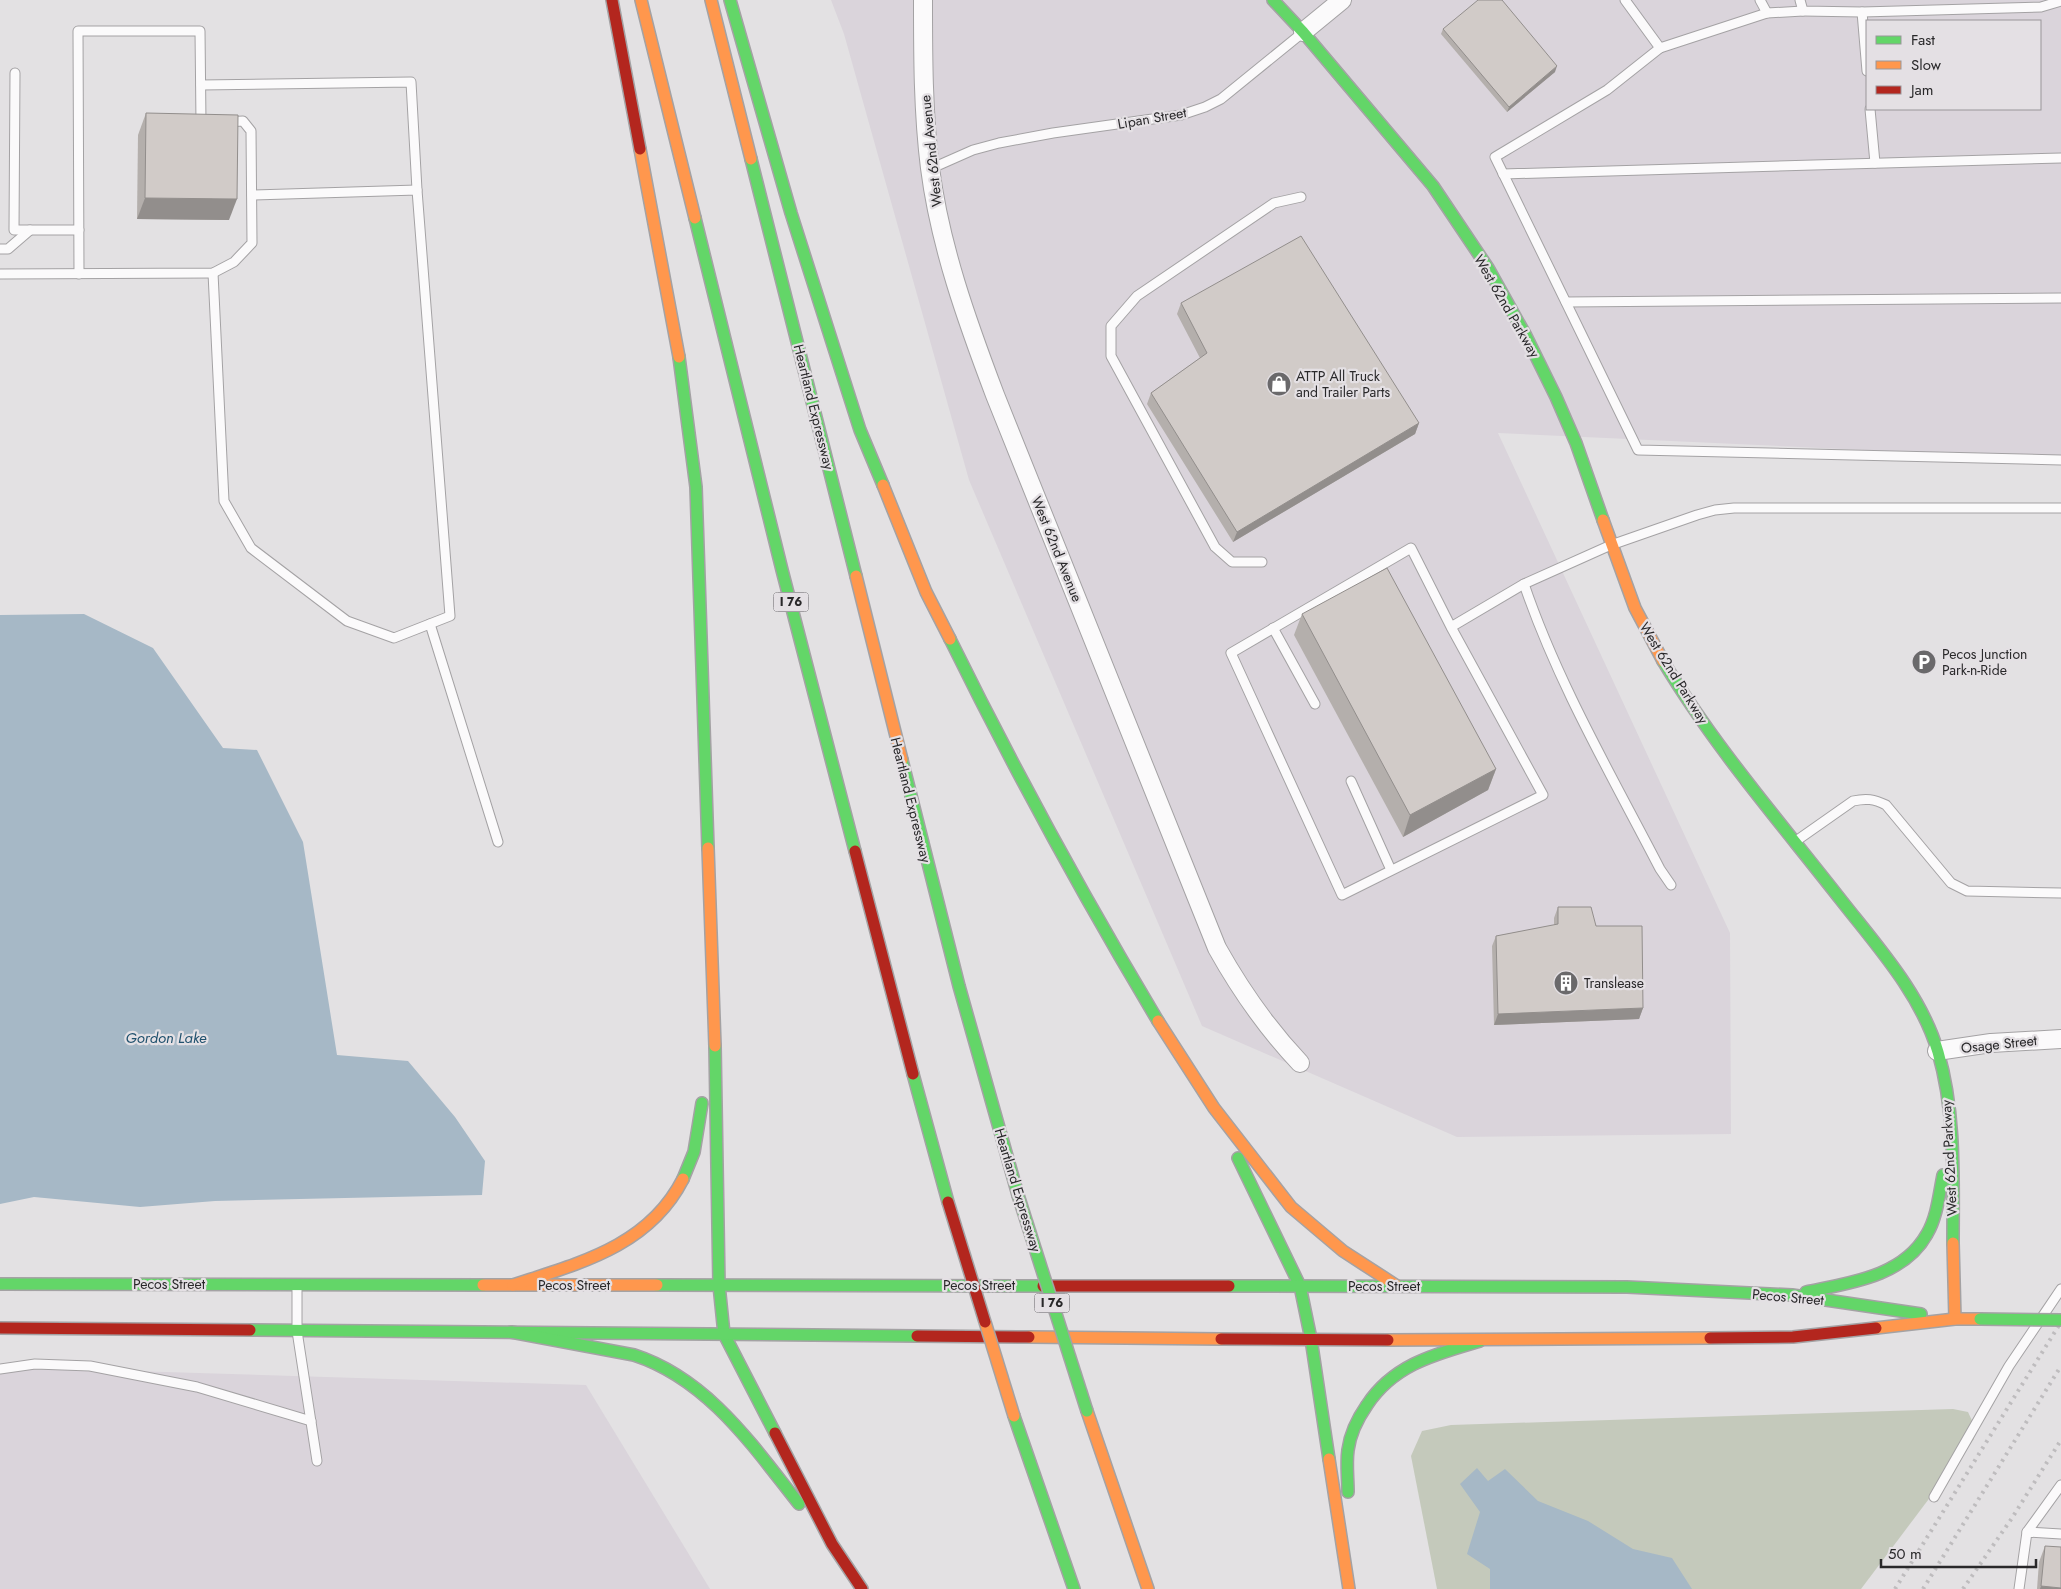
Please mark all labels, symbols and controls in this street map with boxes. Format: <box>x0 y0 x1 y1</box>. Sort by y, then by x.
legend <box>1866 20 2041 110</box>
text: Fast <box>1911 29 1935 51</box>
text: Slow <box>1911 54 1942 76</box>
text: Jam <box>1909 79 1934 101</box>
street label: West 62nd Avenue <box>915 94 947 208</box>
street label: Lipan Street <box>1116 102 1189 134</box>
street label: West 62nd Parkway <box>1469 251 1545 362</box>
street label: Heartland Expressway <box>789 342 839 473</box>
place label: ATTP All Truck and Trailer Parts <box>1296 366 1390 402</box>
shop icon: ATTP All Truck and Trailer Parts <box>1266 371 1292 397</box>
street label: West 62nd Avenue <box>1027 493 1087 605</box>
road number: I 76 <box>774 592 808 612</box>
street label: West 62nd Parkway <box>1635 618 1714 728</box>
place label: Pecos Junction Park-n-Ride <box>1942 644 2027 680</box>
parking icon: Pecos Junction Park-n-Ride <box>1911 649 1937 675</box>
street label: Heartland Expressway <box>886 735 936 866</box>
building icon: Translease <box>1553 970 1579 996</box>
place label: Translease <box>1584 973 1644 993</box>
water label: Gordon Lake <box>125 1027 207 1049</box>
street label: Osage Street <box>1960 1030 2039 1058</box>
street label: West 62nd Parkway <box>1936 1099 1962 1217</box>
street label: Heartland Expressway <box>990 1126 1047 1255</box>
street label: Pecos Street <box>133 1274 206 1294</box>
street label: Pecos Street <box>538 1275 611 1295</box>
street label: Pecos Street <box>943 1275 1016 1295</box>
street label: Pecos Street <box>1348 1276 1421 1296</box>
street label: Pecos Street <box>1751 1284 1825 1310</box>
road number: I 76 <box>1034 1294 1070 1312</box>
scale bar <box>1881 1536 2036 1568</box>
text: 50 m <box>1888 1543 1922 1565</box>

